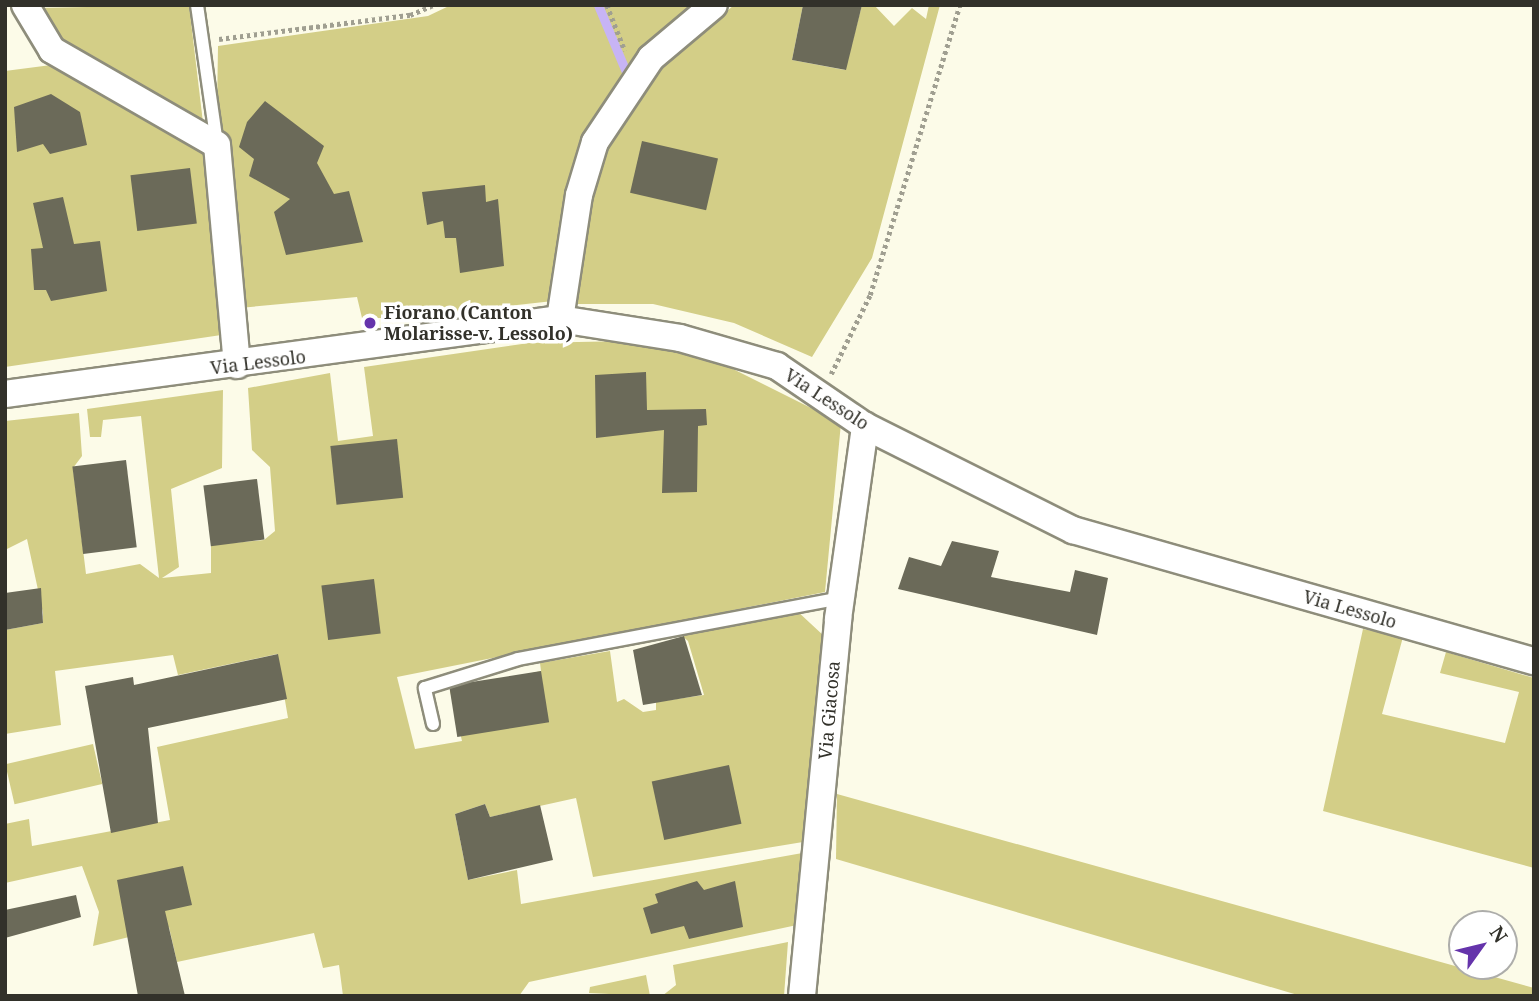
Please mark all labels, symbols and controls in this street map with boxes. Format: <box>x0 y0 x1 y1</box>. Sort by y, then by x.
place label: Fiorano (Canton Molarisse-v. Lessolo) <box>384 302 573 344</box>
marker: Fiorano (Canton Molarisse-v. Lessolo) <box>362 315 378 331</box>
street label: Via Lessolo <box>209 345 307 379</box>
street label: Via Lessolo <box>781 364 873 434</box>
street label: Via Lessolo <box>1301 585 1399 633</box>
street label: Via Giacosa <box>814 660 844 760</box>
north arrow <box>1448 910 1518 980</box>
text: N <box>1484 921 1514 948</box>

